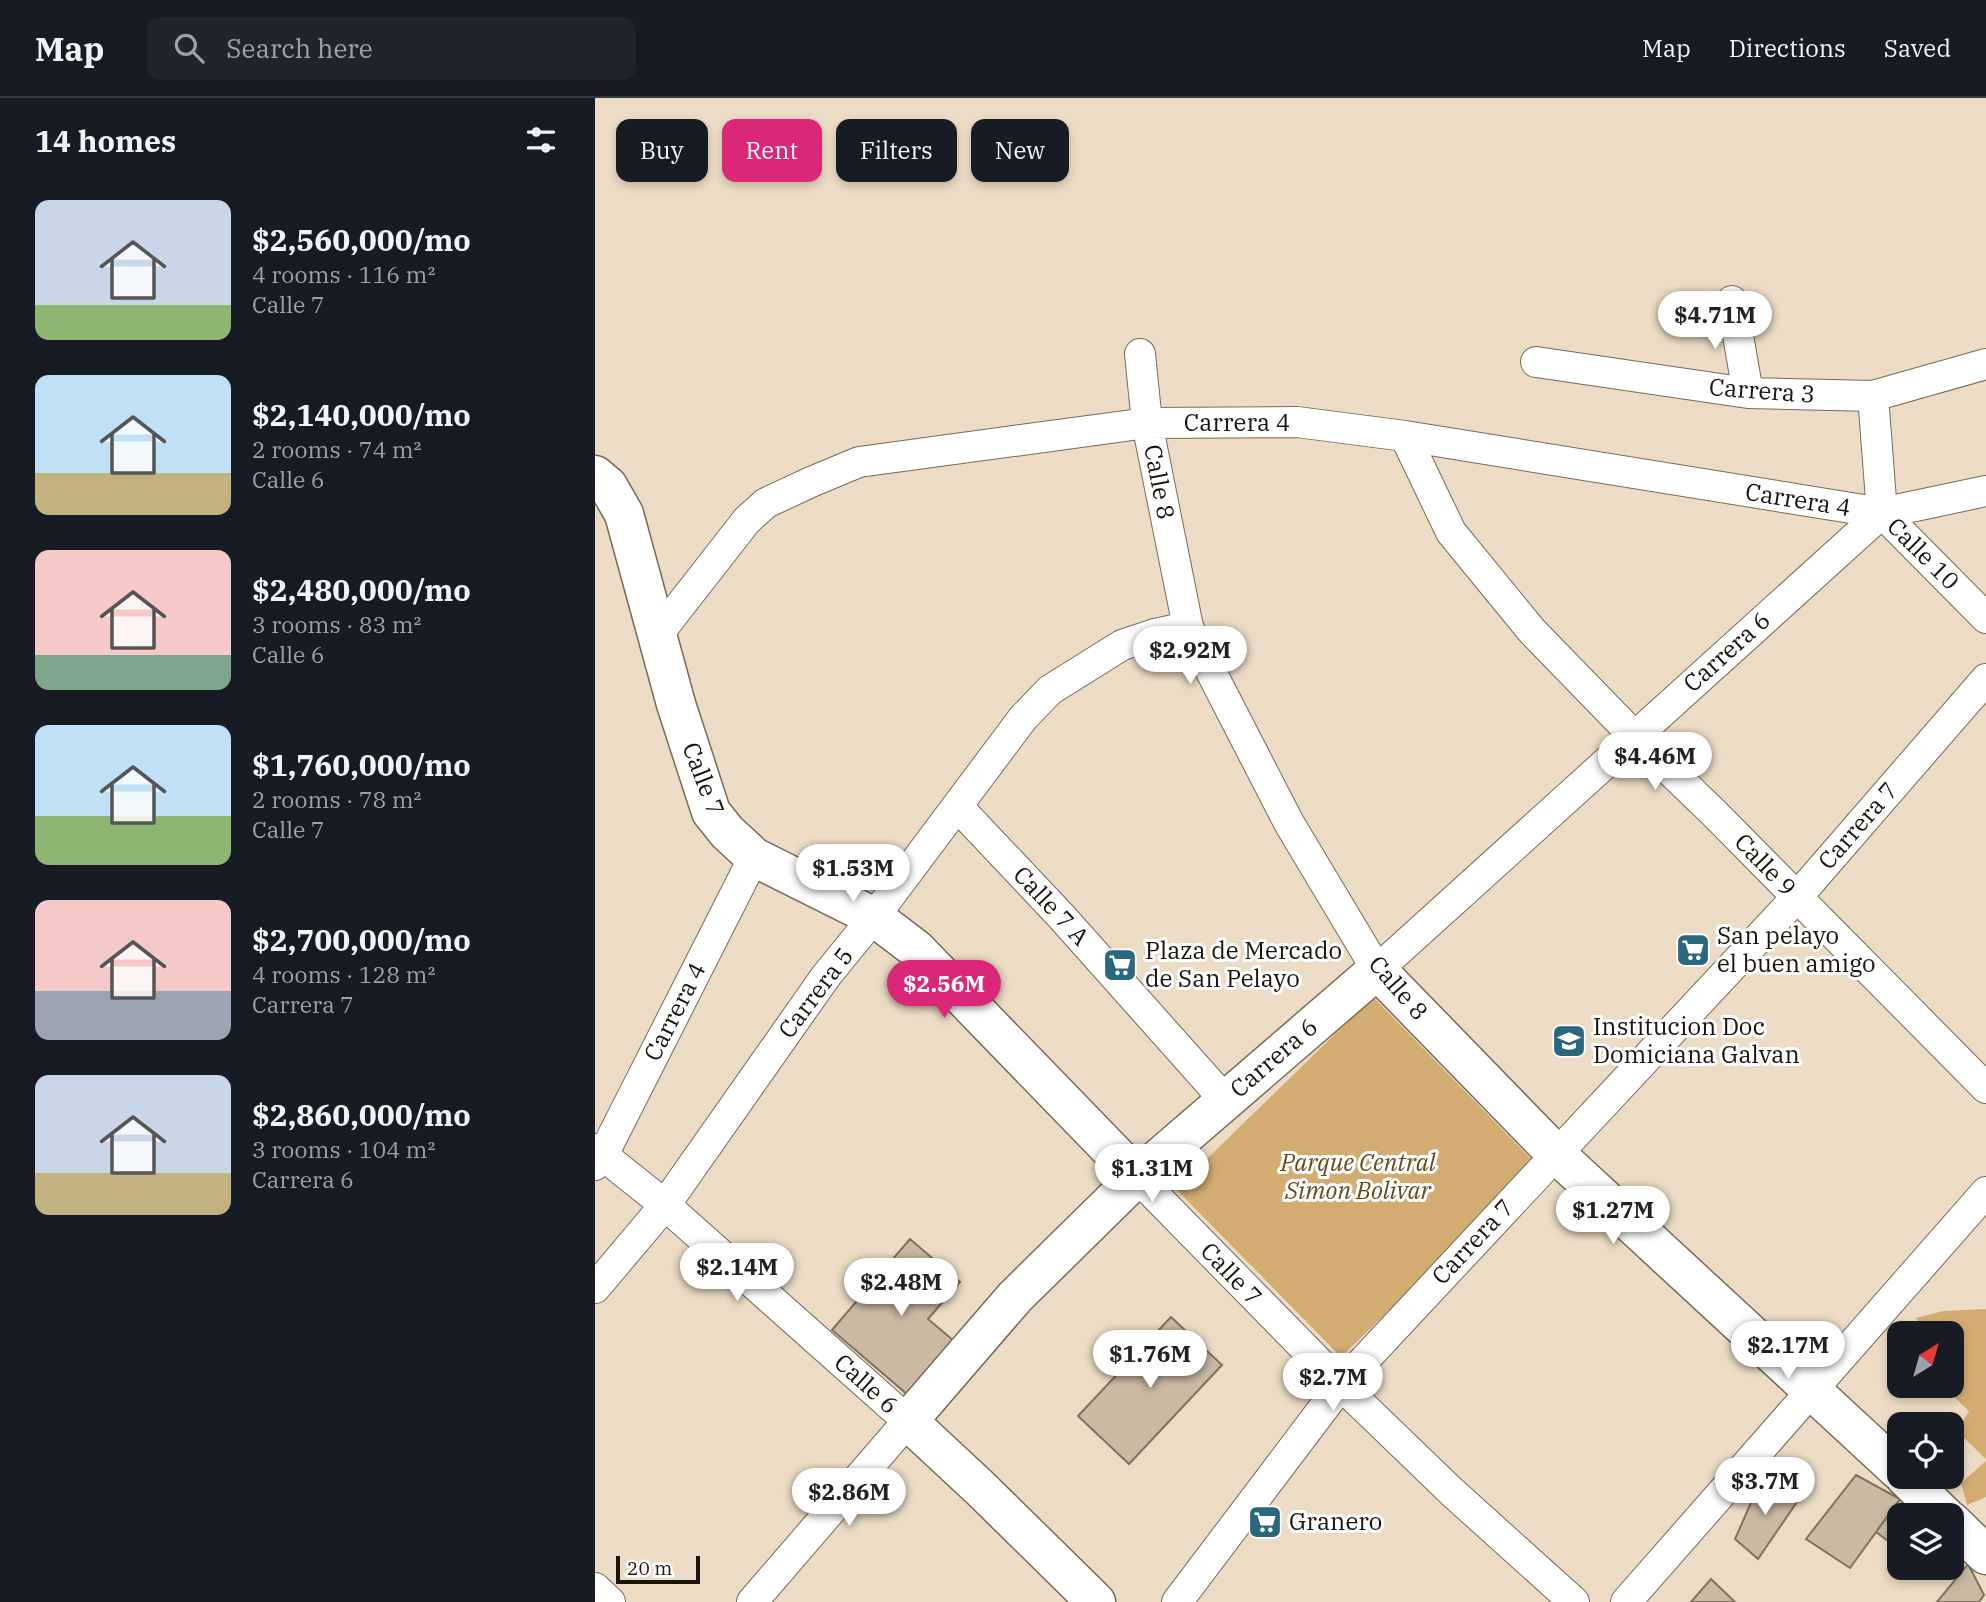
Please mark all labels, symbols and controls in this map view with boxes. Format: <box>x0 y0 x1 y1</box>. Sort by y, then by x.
search box <box>146 17 636 80</box>
text: Map <box>35 27 104 70</box>
icon: search <box>170 29 208 67</box>
text: Search here <box>226 31 373 65</box>
text: Map <box>1642 32 1691 64</box>
text: Directions <box>1729 32 1846 64</box>
text: Saved <box>1884 32 1951 64</box>
chip: Buy <box>616 119 708 182</box>
chip: Rent <box>722 119 822 182</box>
chip: Filters <box>836 119 957 182</box>
chip: New <box>971 119 1069 182</box>
text: 14 homes <box>35 121 176 160</box>
icon: filters <box>522 121 560 159</box>
text: $2,560,000/mo <box>252 220 471 259</box>
icon: home <box>91 228 175 312</box>
text: 4 rooms · 116 m² <box>252 259 435 289</box>
text: Calle 7 <box>252 289 325 319</box>
pin: $4.71M <box>1658 292 1772 351</box>
text: $4.71M <box>1674 299 1756 329</box>
street label: Carrera 3 <box>1708 370 1816 410</box>
text: $2,140,000/mo <box>252 395 471 434</box>
icon: home <box>91 403 175 487</box>
street label: Carrera 4 <box>1184 406 1290 438</box>
text: 2 rooms · 74 m² <box>252 434 422 464</box>
street label: Calle 8 <box>1137 442 1183 522</box>
text: Calle 6 <box>252 464 325 494</box>
street label: Carrera 4 <box>1743 475 1853 523</box>
street label: Calle 10 <box>1881 510 1967 596</box>
text: $2,480,000/mo <box>252 570 471 609</box>
icon: home <box>91 578 175 662</box>
street label: Carrera 6 <box>1676 604 1777 699</box>
text: 3 rooms · 83 m² <box>252 609 422 639</box>
pin: $2.92M <box>1133 626 1247 686</box>
text: $2.92M <box>1149 634 1231 664</box>
text: Calle 6 <box>252 639 325 669</box>
pin: $4.46M <box>1598 732 1712 792</box>
street label: Calle 7 <box>675 738 732 820</box>
text: $4.46M <box>1614 740 1696 770</box>
text: $1,760,000/mo <box>252 745 471 784</box>
icon: home <box>91 753 175 837</box>
street label: Carrera 7 <box>1810 775 1904 876</box>
text: 2 rooms · 78 m² <box>252 784 422 814</box>
text: Calle 7 <box>252 814 325 844</box>
street label: Calle 9 <box>1728 826 1804 903</box>
pin: $1.53M <box>796 844 910 904</box>
text: $1.53M <box>812 852 894 882</box>
street label: Calle 7 A <box>1007 859 1097 952</box>
place label: San pelayo el buen amigo <box>1717 919 1876 979</box>
text: $2,700,000/mo <box>252 920 471 959</box>
icon: home <box>91 928 175 1012</box>
supermarket icon: San pelayo el buen amigo <box>1674 931 1712 969</box>
place label: Plaza de Mercado de San Pelayo <box>1145 934 1342 994</box>
street label: Carrera 5 <box>770 940 860 1044</box>
supermarket icon: Plaza de Mercado de San Pelayo <box>1101 946 1139 984</box>
street label: Calle 8 <box>1362 948 1436 1026</box>
street label: Carrera 4 <box>636 957 712 1066</box>
text: 4 rooms · 128 m² <box>252 959 435 989</box>
pin: $2.56M <box>887 960 1001 1020</box>
text: $2.56M <box>903 968 985 998</box>
text: Carrera 7 <box>252 989 354 1019</box>
street label: Carrera 6 <box>1223 1010 1324 1104</box>
place label: Institucion Doc Domiciana Galvan <box>1593 1010 1800 1070</box>
school or university icon: Institucion Doc Domiciana Galvan <box>1550 1022 1588 1060</box>
text: $2,860,000/mo <box>252 1095 471 1134</box>
icon: home <box>91 1103 175 1187</box>
text: 3 rooms · 104 m² <box>252 1134 435 1164</box>
pin: $1.31M <box>1095 1144 1209 1204</box>
park label: Parque Central Simon Bolivar <box>1279 1146 1437 1206</box>
text: $1.31M <box>1111 1152 1193 1182</box>
text: Carrera 6 <box>252 1164 354 1194</box>
pin: $1.27M <box>1556 1186 1670 1246</box>
street label: Carrera 7 <box>1424 1192 1520 1291</box>
text: $1.27M <box>1572 1194 1654 1224</box>
street label: Calle 7 <box>1194 1235 1270 1312</box>
pin: $2.14M <box>680 1244 794 1303</box>
text: $2.14M <box>696 1251 778 1281</box>
pin: $2.48M <box>844 1258 958 1318</box>
text: $2.48M <box>860 1266 942 1296</box>
north arrow <box>1887 1321 1963 1398</box>
map controls <box>1887 1321 1964 1580</box>
pin: $2.17M <box>1731 1322 1845 1381</box>
text: $2.17M <box>1747 1329 1829 1359</box>
pin: $1.76M <box>1093 1330 1207 1390</box>
text: $1.76M <box>1109 1338 1191 1368</box>
street label: Calle 6 <box>828 1346 905 1420</box>
pin: $2.7M <box>1284 1354 1382 1413</box>
text: $2.7M <box>1299 1361 1367 1391</box>
button: locate <box>1887 1412 1964 1489</box>
pin: $3.7M <box>1716 1458 1814 1517</box>
text: $3.7M <box>1731 1465 1799 1495</box>
pin: $2.86M <box>792 1468 906 1528</box>
text: $2.86M <box>808 1476 890 1506</box>
supermarket icon: Granero <box>1246 1503 1284 1541</box>
button: layers <box>1887 1503 1964 1580</box>
place label: Granero <box>1289 1505 1382 1537</box>
scale bar <box>616 1553 700 1585</box>
text: 20 m <box>627 1556 672 1580</box>

